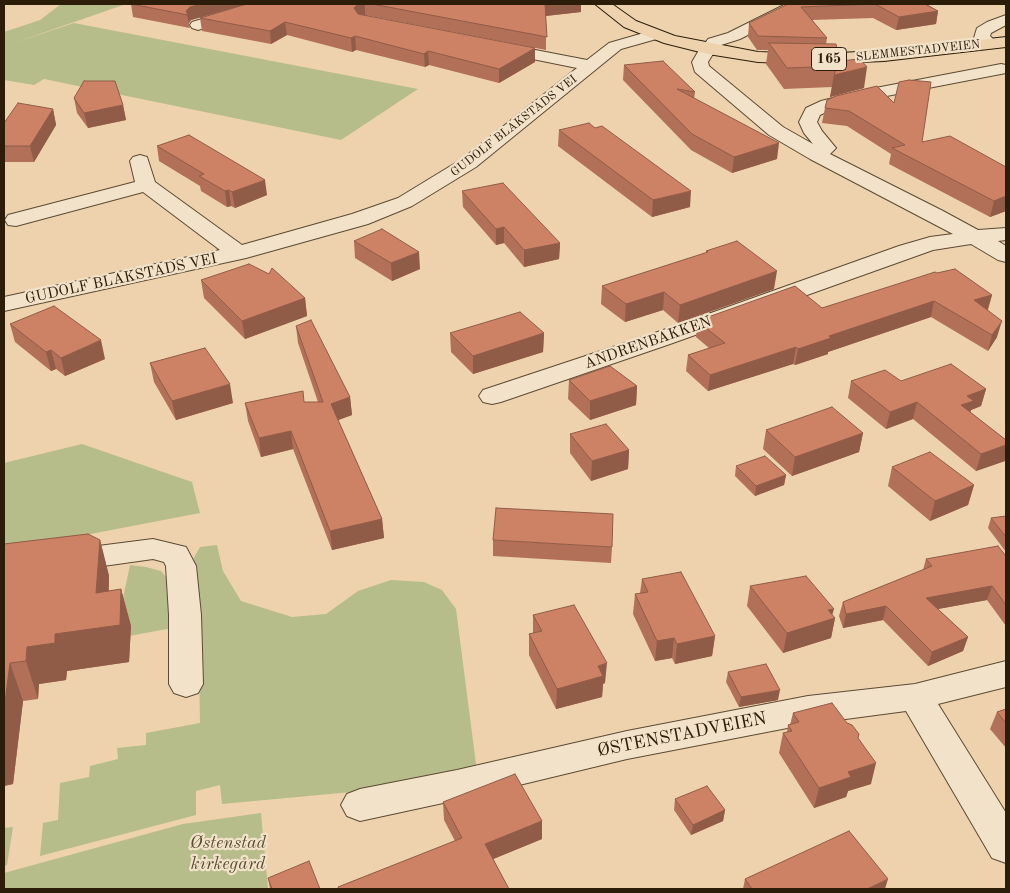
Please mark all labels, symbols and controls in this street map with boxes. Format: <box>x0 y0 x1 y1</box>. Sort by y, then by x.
street label: SLEMMESTADVEIEN <box>855 37 981 65</box>
road number: 165 <box>812 48 846 70</box>
street label: GUDOLF BLAKSTADS VEI <box>448 72 580 180</box>
street label: GUDOLF BLAKSTADS VEI <box>23 250 219 308</box>
street label: ANDRENBAKKEN <box>582 313 714 373</box>
street label: ØSTENSTADVEIEN <box>595 708 769 762</box>
park label: Østenstad kirkegård <box>190 832 266 874</box>

